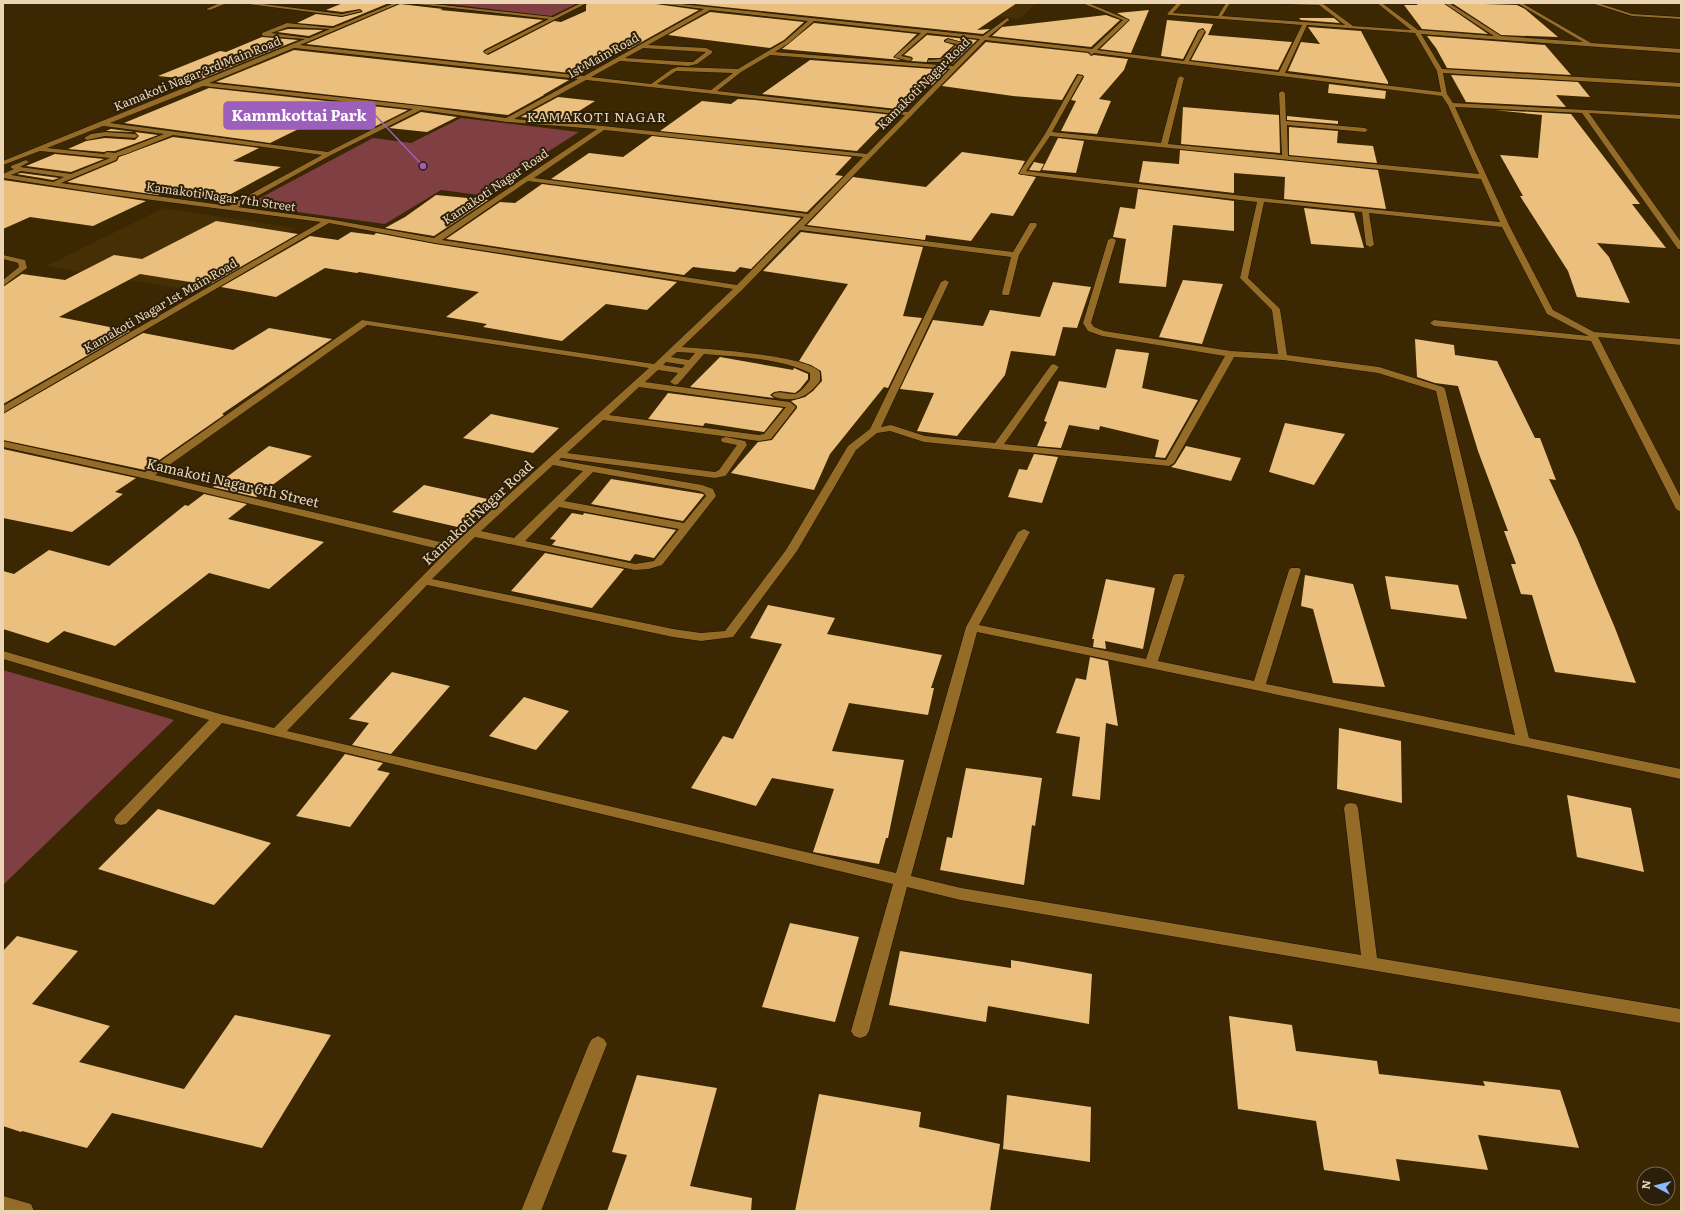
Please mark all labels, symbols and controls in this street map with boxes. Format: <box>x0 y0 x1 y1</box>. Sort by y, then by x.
street label: 1st Main Road <box>564 28 643 82</box>
street label: Kamakoti Nagar 3rd Main Road <box>111 31 284 115</box>
street label: Kamakoti Nagar Road <box>873 32 974 133</box>
callout: Kammkottai Park <box>224 102 375 129</box>
text: Kammkottai Park <box>231 103 368 126</box>
district label: KAMAKOTI NAGAR <box>527 107 667 126</box>
street label: Kamakoti Nagar Road <box>438 143 552 228</box>
street label: Kamakoti Nagar 7th Street <box>145 177 297 215</box>
street label: Kamakoti Nagar 1st Main Road <box>80 253 241 356</box>
street label: Kamakoti Nagar 6th Street <box>145 452 322 512</box>
street label: Kamakoti Nagar Road <box>417 455 537 569</box>
north arrow <box>1636 1166 1676 1206</box>
text: N <box>1637 1179 1654 1190</box>

